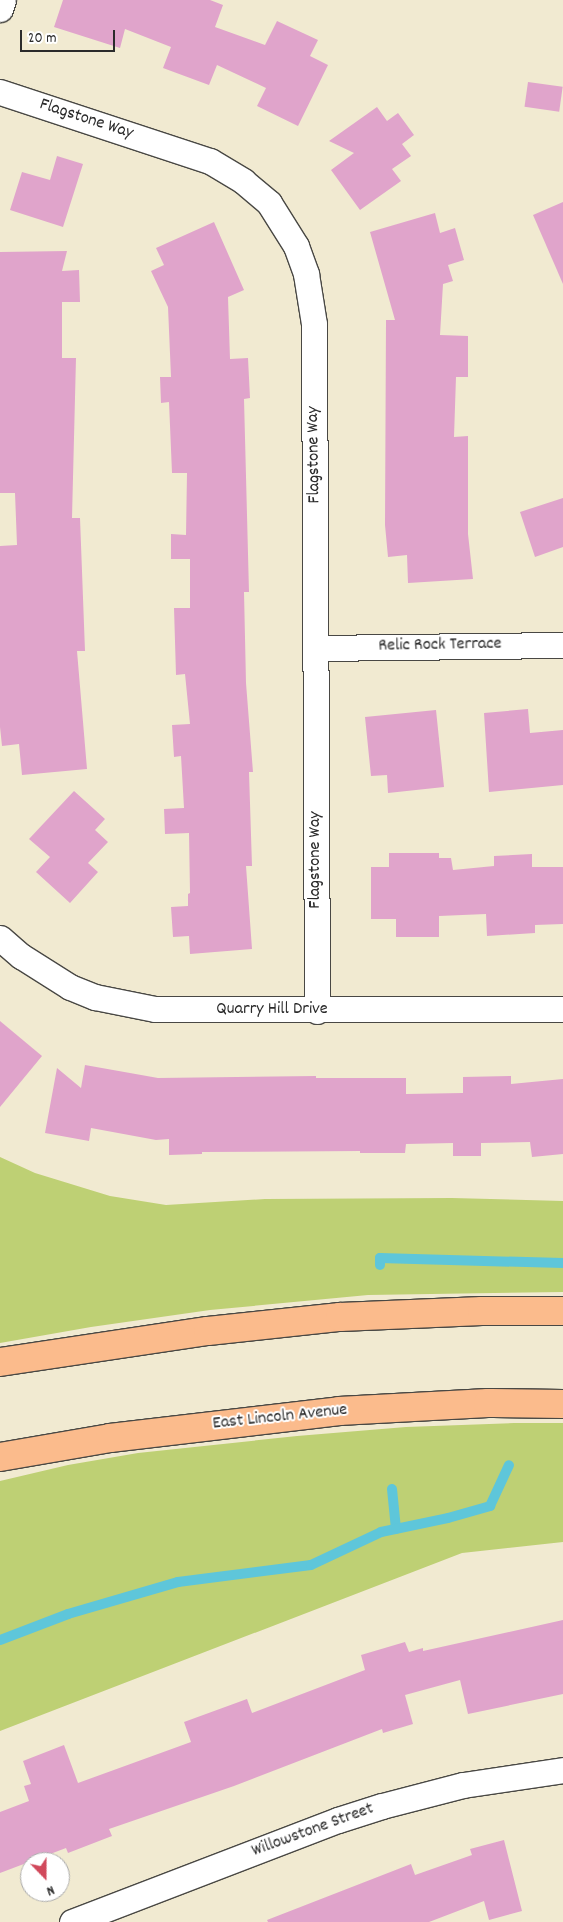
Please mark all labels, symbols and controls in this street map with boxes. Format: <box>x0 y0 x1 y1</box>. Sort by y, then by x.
scale bar <box>22 20 118 52</box>
text: 20 m <box>28 28 56 50</box>
street label: Flagstone Way <box>36 95 136 145</box>
street label: Flagstone Way <box>303 406 327 504</box>
street label: Relic Rock Terrace <box>378 634 502 658</box>
street label: Flagstone Way <box>305 811 327 909</box>
street label: Quarry Hill Drive <box>216 999 328 1021</box>
street label: East Lincoln Avenue <box>212 1400 348 1436</box>
street label: Willowstone Street <box>249 1799 377 1863</box>
north arrow <box>20 1852 70 1902</box>
text: N <box>43 1879 57 1901</box>

